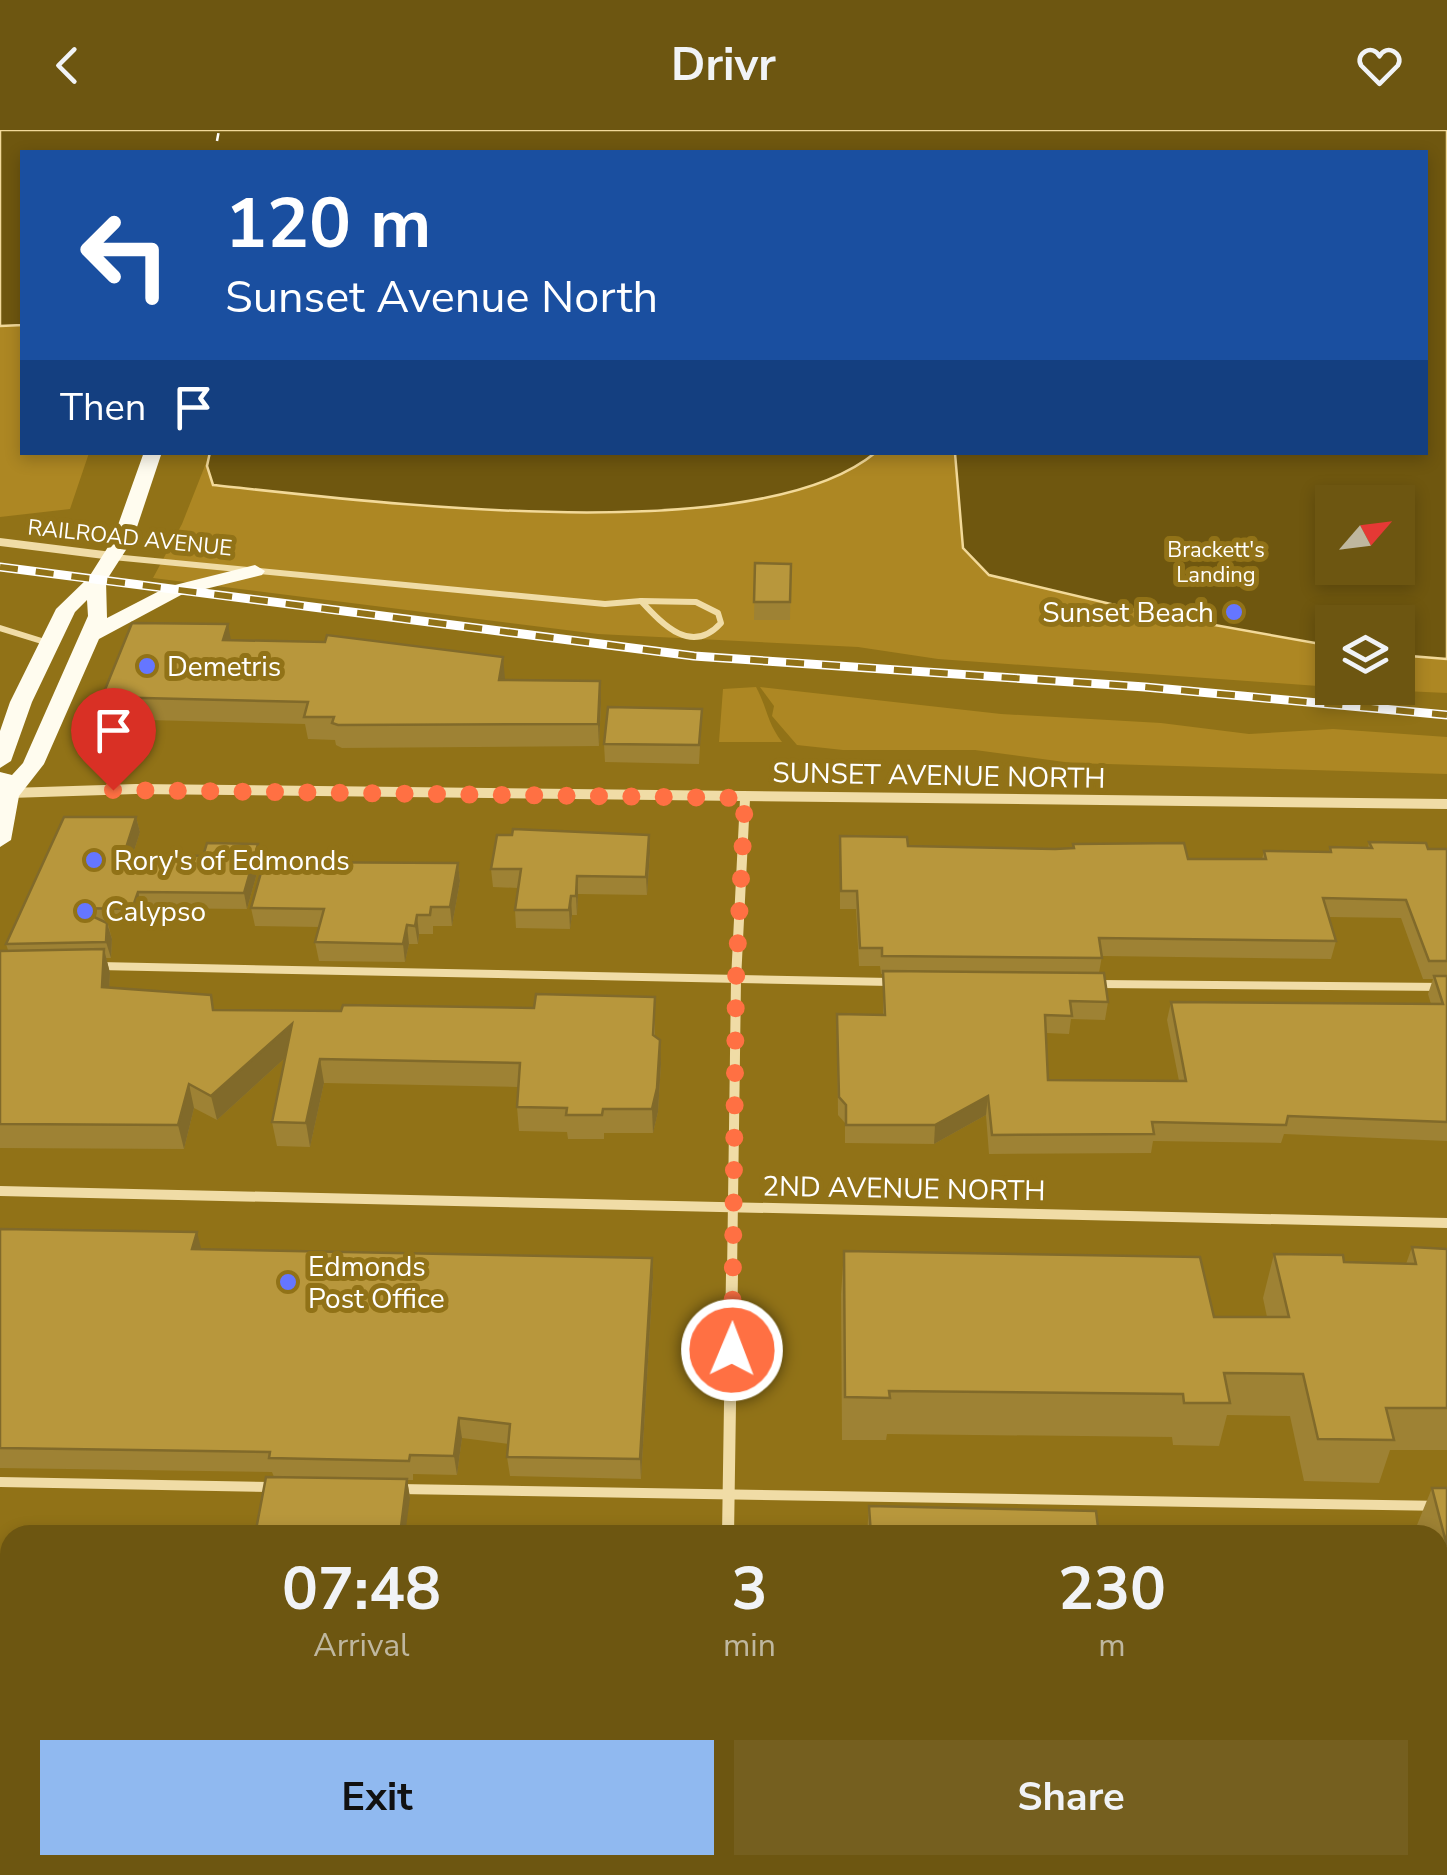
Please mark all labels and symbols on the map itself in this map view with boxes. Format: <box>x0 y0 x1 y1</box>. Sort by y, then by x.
north arrow <box>1315 485 1415 585</box>
street label: RAILROAD AVENUE <box>26 512 234 564</box>
park label: Brackett's Landing <box>1167 535 1265 590</box>
place label: Sunset Beach <box>1042 594 1214 632</box>
marker: Sunset Beach <box>1223 601 1245 623</box>
place label: Demetris <box>167 648 281 686</box>
marker: Demetris <box>136 655 158 677</box>
pin <box>71 688 156 791</box>
street label: SUNSET AVENUE NORTH <box>772 754 1106 798</box>
place label: Rory's of Edmonds <box>114 842 350 880</box>
marker: Rory's of Edmonds <box>83 849 105 871</box>
place label: Calypso <box>105 893 206 931</box>
marker: Calypso <box>74 900 96 922</box>
street label: 2ND AVENUE NORTH <box>762 1168 1046 1210</box>
place label: Edmonds Post Office <box>308 1248 445 1318</box>
marker: Edmonds Post Office <box>277 1271 299 1293</box>
position arrow <box>680 1298 784 1402</box>

